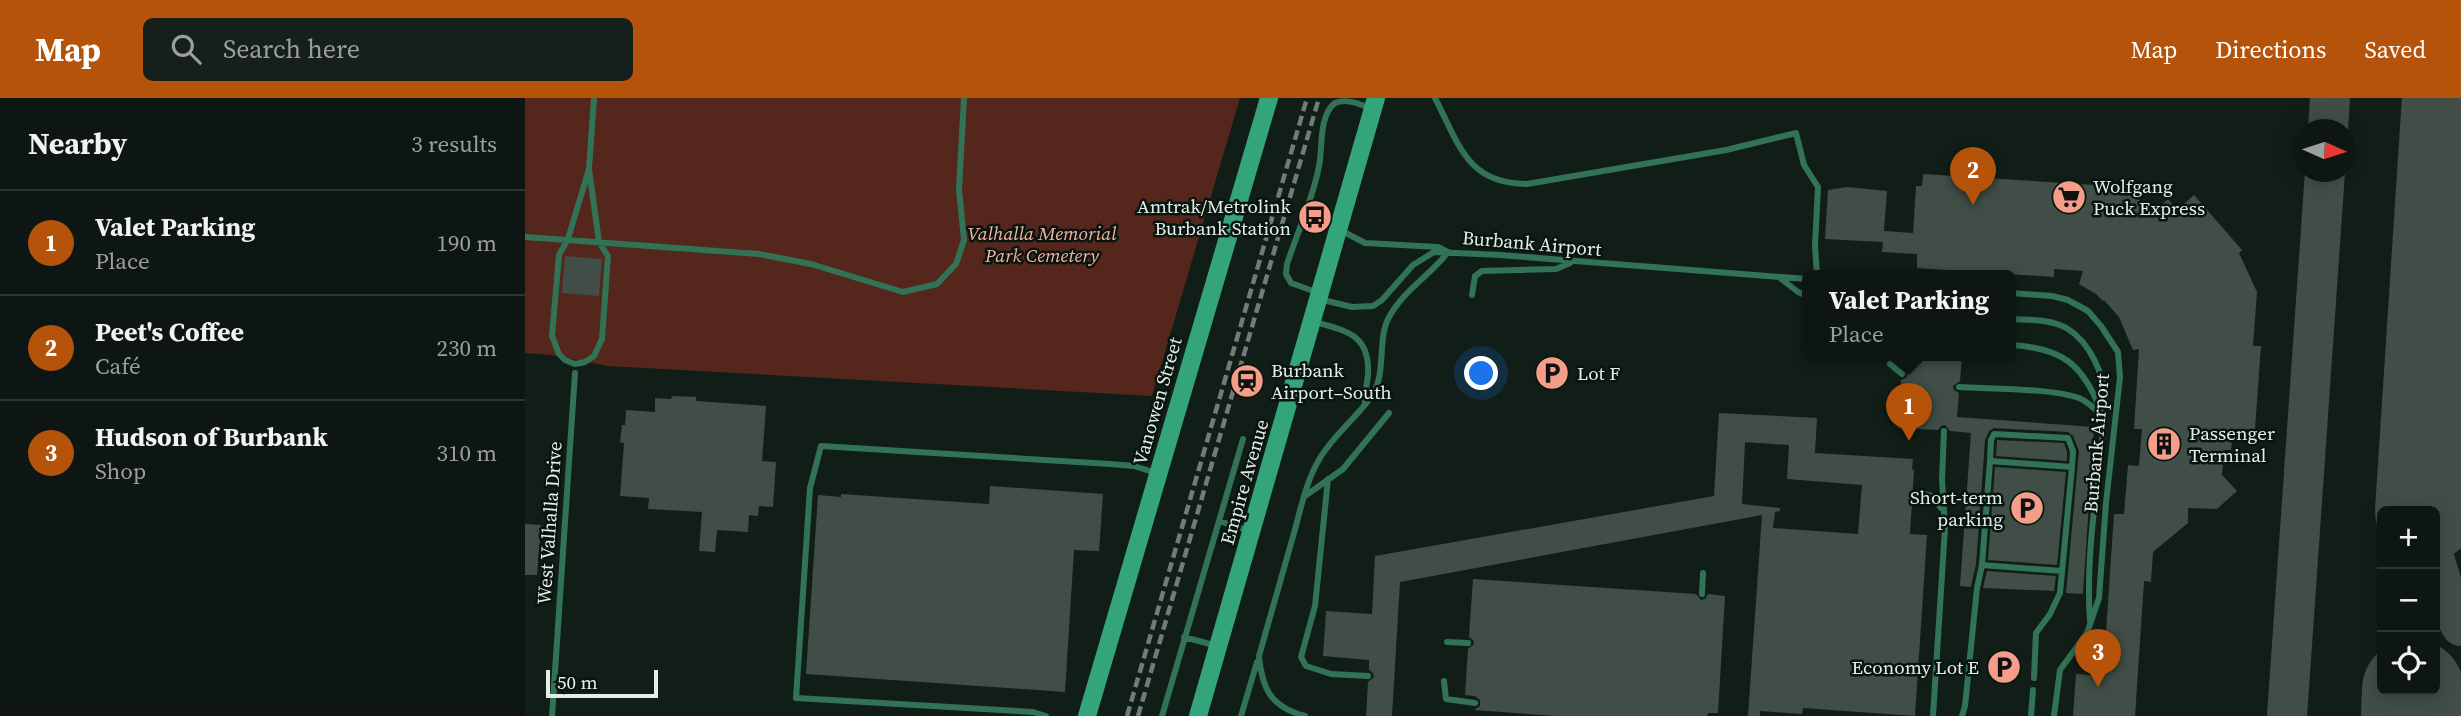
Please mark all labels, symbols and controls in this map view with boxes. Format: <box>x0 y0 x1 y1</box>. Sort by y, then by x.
search box <box>143 18 633 81</box>
text: Map <box>35 27 101 72</box>
icon: search <box>167 30 205 68</box>
text: Search here <box>223 31 360 67</box>
text: Map <box>2130 33 2177 66</box>
text: Directions <box>2215 33 2326 66</box>
text: Saved <box>2364 33 2426 66</box>
north arrow <box>2293 119 2356 182</box>
text: Nearby <box>28 123 127 164</box>
text: 3 results <box>411 128 497 160</box>
pin: 2 <box>1950 147 1996 205</box>
place label: Wolfgang Puck Express <box>2093 173 2205 221</box>
supermarket icon: Wolfgang Puck Express <box>2050 178 2088 216</box>
place label: Amtrak/Metrolink Burbank Station <box>1137 193 1292 241</box>
bus stop icon: Amtrak/Metrolink Burbank Station <box>1296 198 1334 236</box>
text: Valet Parking <box>95 209 255 245</box>
park label: Valhalla Memorial Park Cemetery <box>968 220 1117 268</box>
street label: Burbank Airport <box>1461 224 1604 262</box>
text: 1 <box>45 227 57 259</box>
text: 190 m <box>436 227 497 259</box>
text: Place <box>95 245 150 277</box>
popup <box>1802 270 2016 361</box>
text: Valet Parking <box>1829 282 1989 318</box>
text: Peet's Coffee <box>95 314 244 350</box>
text: Place <box>1829 318 1884 350</box>
text: 2 <box>45 332 57 364</box>
text: 230 m <box>436 332 497 364</box>
street label: Vanowen Street <box>1126 333 1188 468</box>
text: Café <box>95 350 141 382</box>
parking icon: Lot F <box>1533 354 1571 392</box>
your location <box>1464 356 1498 390</box>
place label: Burbank Airport–South <box>1271 357 1392 405</box>
place label: Lot F <box>1577 360 1620 386</box>
station icon: Burbank Airport–South <box>1228 362 1266 400</box>
street label: Burbank Airport <box>2077 371 2115 514</box>
pin: 1 <box>1886 383 1932 441</box>
street label: Empire Avenue <box>1214 416 1274 548</box>
text: Hudson of Burbank <box>95 419 328 455</box>
place label: Passenger Terminal <box>2189 420 2275 468</box>
building icon: Passenger Terminal <box>2145 425 2183 463</box>
text: 3 <box>45 437 57 469</box>
text: 310 m <box>436 437 497 469</box>
street label: West Valhalla Drive <box>530 440 568 606</box>
text: Shop <box>95 455 146 487</box>
place label: Short-term parking <box>1910 484 2003 532</box>
parking icon: Short-term parking <box>2008 489 2046 527</box>
map controls <box>2377 506 2440 695</box>
button: + <box>2377 506 2440 569</box>
button: − <box>2377 569 2440 632</box>
pin: 3 <box>2075 629 2121 687</box>
button: locate <box>2377 632 2440 695</box>
parking icon: Economy Lot E <box>1985 648 2023 686</box>
place label: Economy Lot E <box>1852 654 1979 680</box>
scale bar <box>546 667 658 699</box>
text: 50 m <box>557 669 598 695</box>

